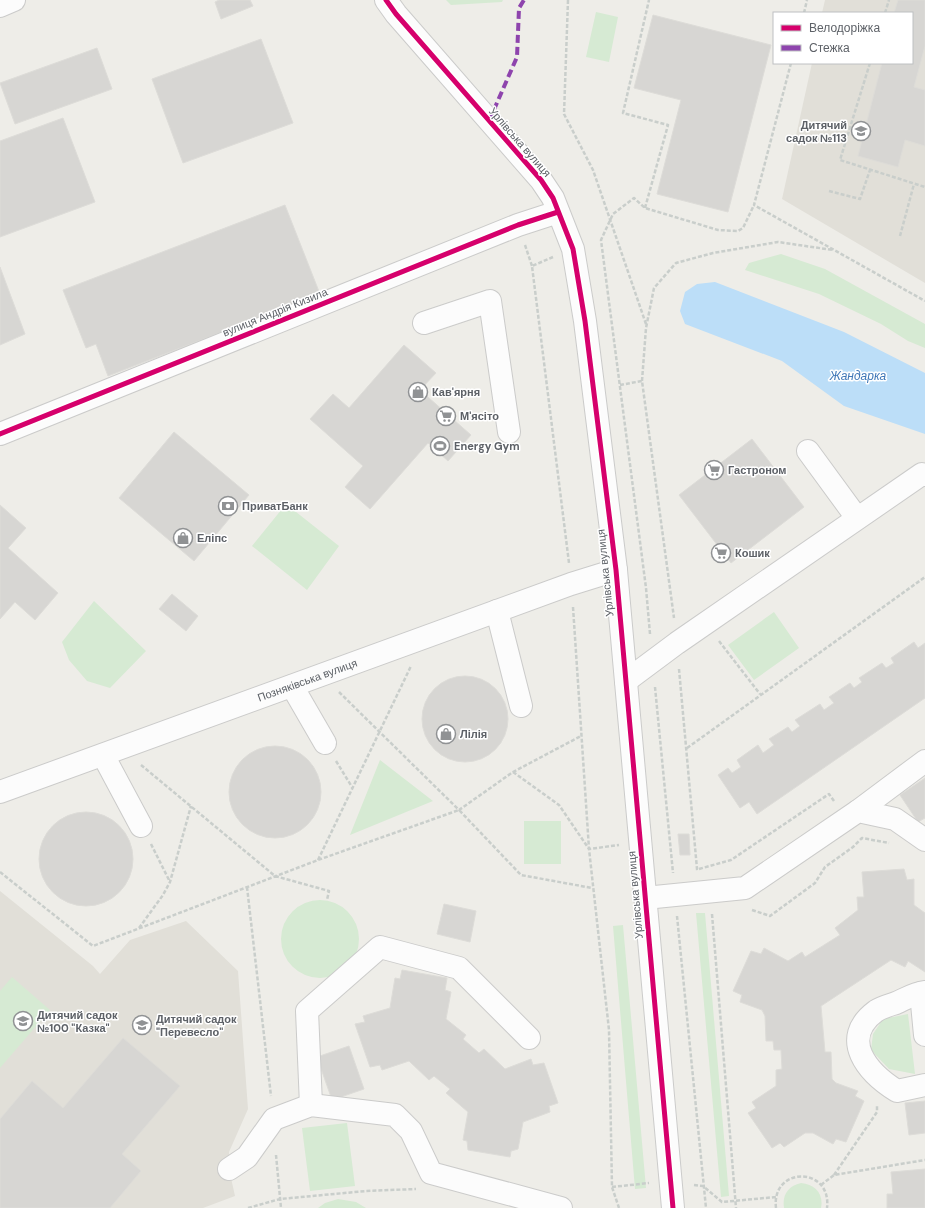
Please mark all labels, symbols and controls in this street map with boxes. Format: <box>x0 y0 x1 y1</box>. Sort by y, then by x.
legend <box>773 12 913 64</box>
text: Велодоріжка <box>809 20 880 36</box>
text: Стежка <box>809 40 850 56</box>
street label: Урлівська вулиця <box>486 104 554 180</box>
place label: Дитячий садок №113 <box>786 118 847 145</box>
school or university icon: Дитячий садок №113 <box>850 120 872 142</box>
street label: вулиця Андрія Кизила <box>220 284 330 340</box>
water label: Жандарка <box>829 368 887 384</box>
shop icon: Кав'ярня <box>407 381 429 403</box>
place label: Кав'ярня <box>432 385 480 399</box>
supermarket icon: М'ясіто <box>435 405 457 427</box>
place label: М'ясіто <box>460 409 499 423</box>
sports icon: Energy Gym <box>429 435 451 457</box>
place label: Energy Gym <box>454 439 520 453</box>
supermarket icon: Гастроном <box>703 459 725 481</box>
place label: Гастроном <box>728 463 787 477</box>
bank icon: ПриватБанк <box>217 495 239 517</box>
place label: ПриватБанк <box>242 499 308 513</box>
shop icon: Еліпс <box>172 527 194 549</box>
street label: Урлівська вулиця <box>593 529 617 617</box>
place label: Еліпс <box>197 531 227 545</box>
supermarket icon: Кошик <box>710 542 732 564</box>
place label: Кошик <box>735 546 770 560</box>
street label: Позняківська вулиця <box>255 656 359 705</box>
shop icon: Лілія <box>435 723 457 745</box>
place label: Лілія <box>460 727 487 741</box>
street label: Урлівська вулиця <box>624 851 646 939</box>
place label: Дитячий садок №100 "Казка" <box>37 1008 118 1035</box>
school or university icon: Дитячий садок №100 "Казка" <box>12 1010 34 1032</box>
place label: Дитячий садок "Перевесло" <box>156 1012 237 1039</box>
school or university icon: Дитячий садок "Перевесло" <box>131 1014 153 1036</box>

